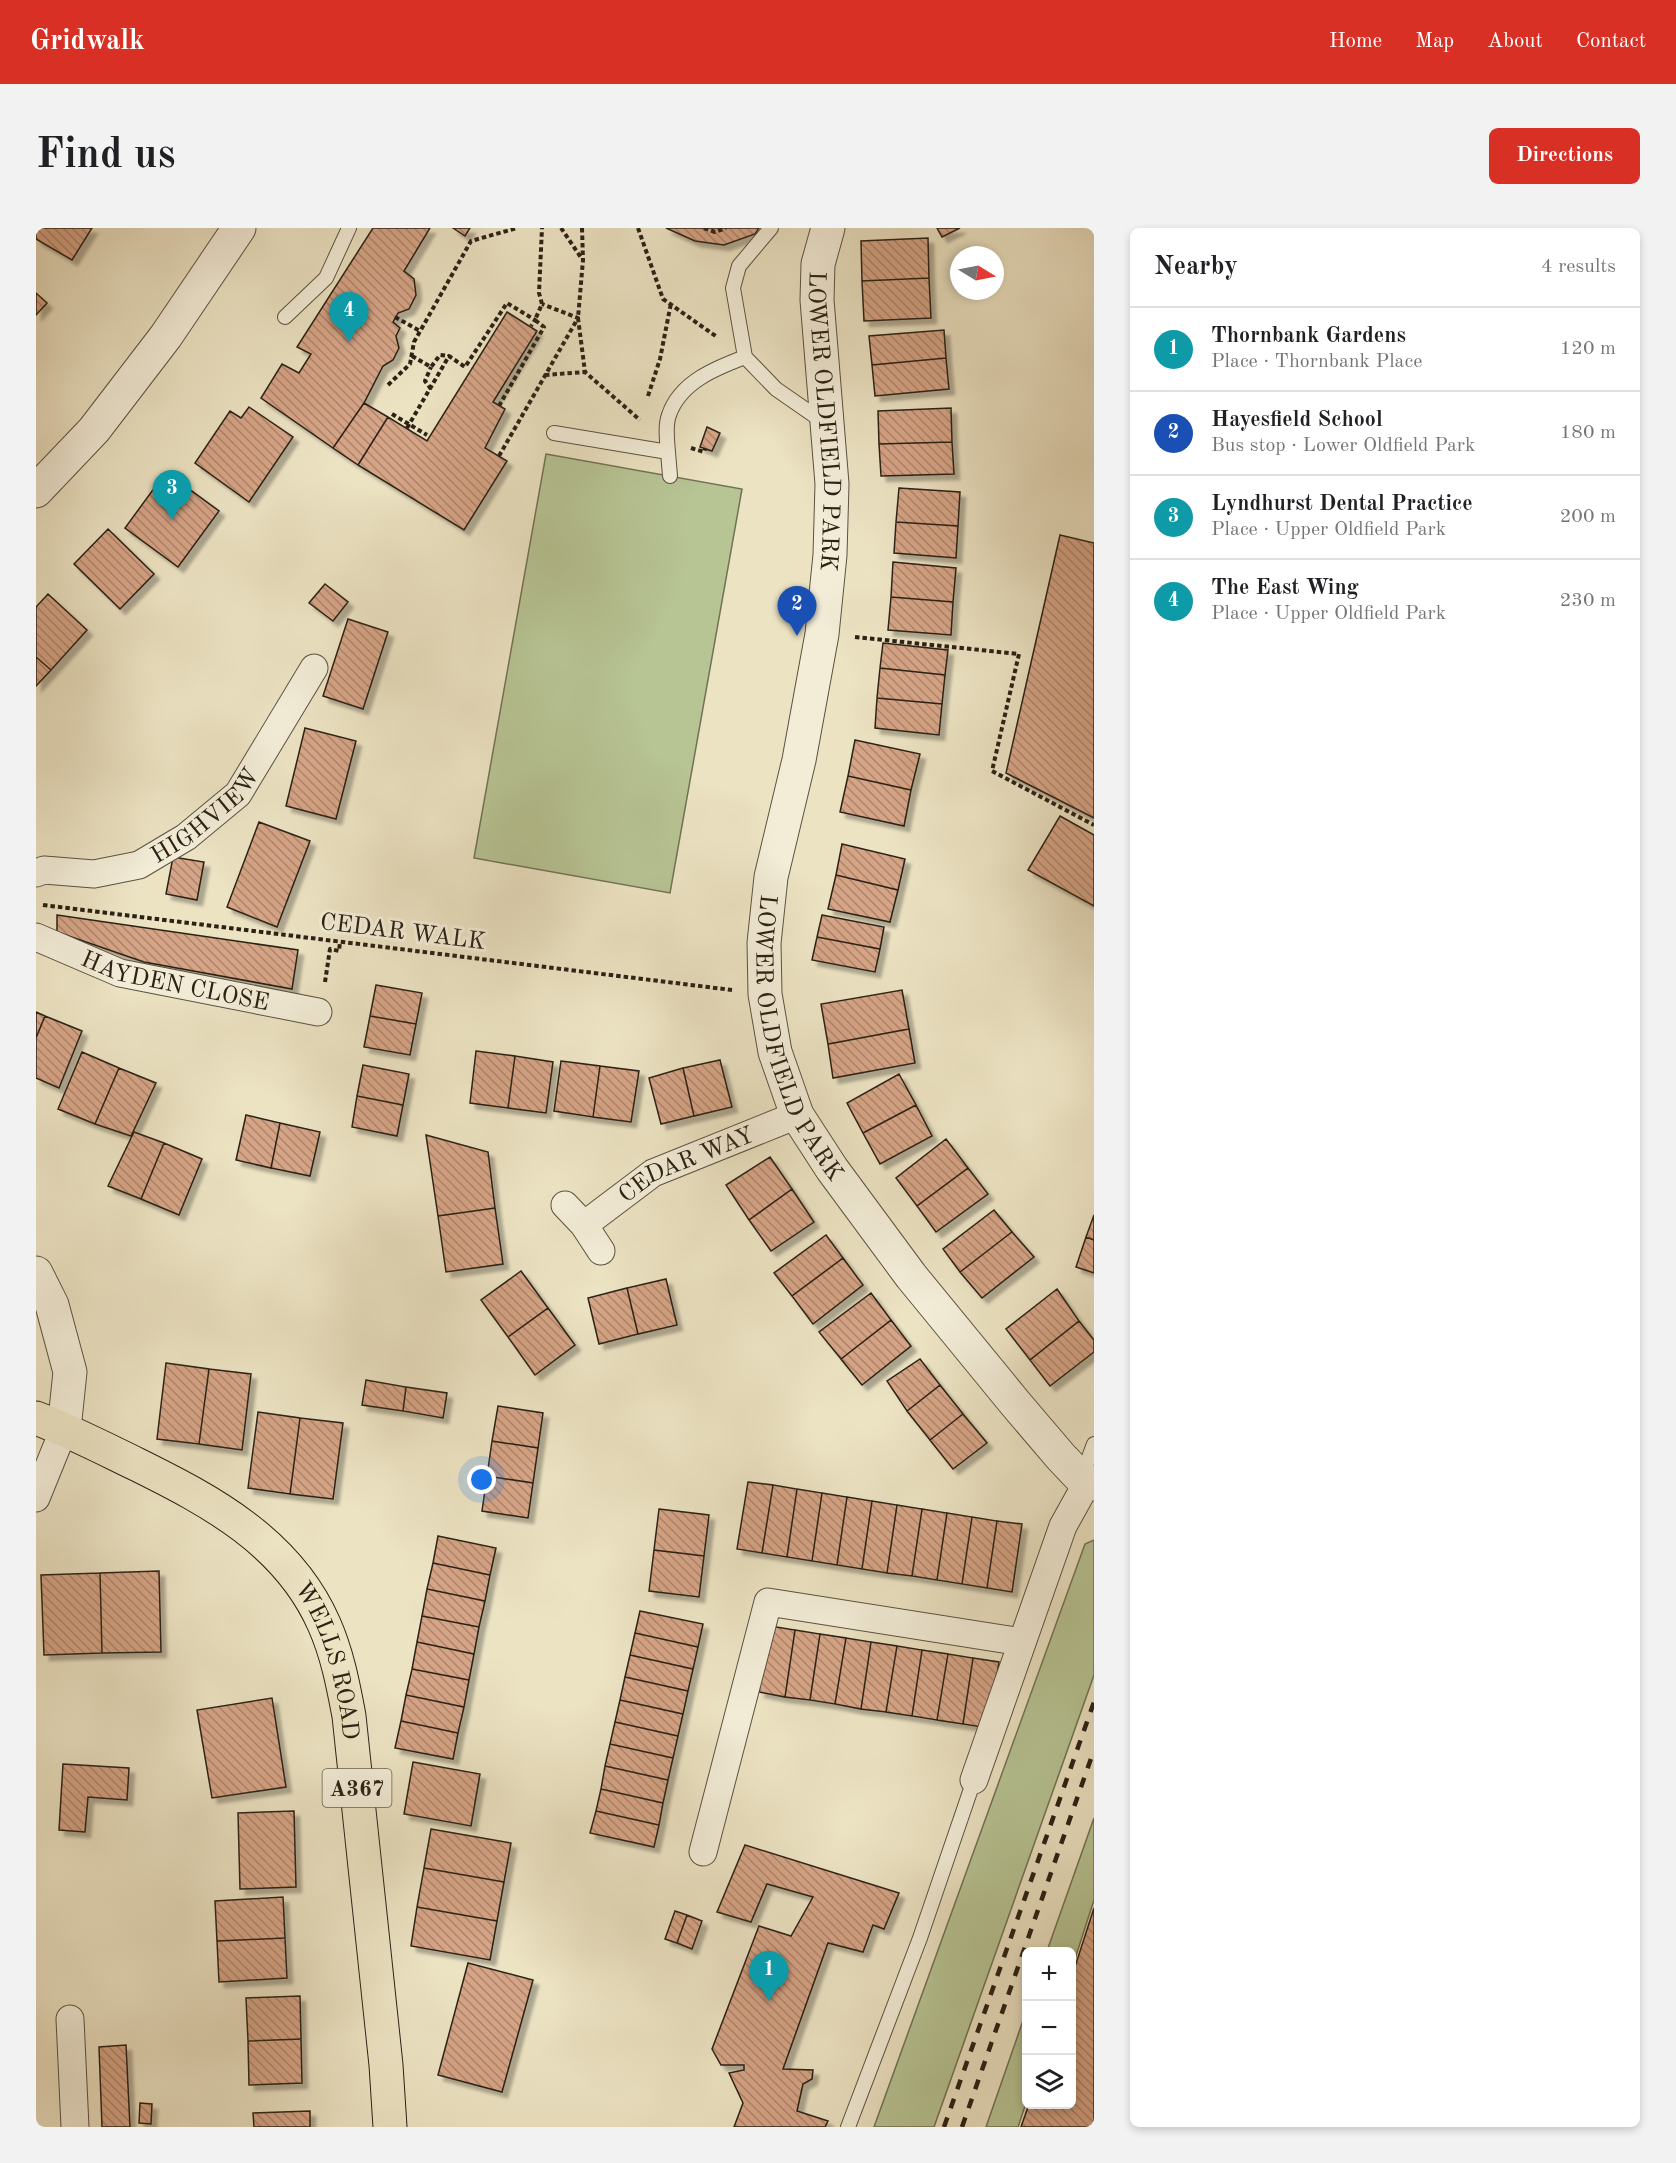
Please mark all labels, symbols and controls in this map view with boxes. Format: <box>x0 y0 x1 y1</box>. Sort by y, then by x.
text: Gridwalk <box>30 28 145 56</box>
text: Home <box>1329 31 1382 52</box>
text: Map <box>1415 31 1454 52</box>
text: About <box>1487 31 1543 52</box>
text: Contact <box>1576 31 1646 52</box>
button: Directions <box>1489 128 1640 184</box>
text: Find us <box>36 135 175 177</box>
north arrow <box>950 246 1004 300</box>
text: Nearby <box>1154 254 1238 280</box>
text: 4 results <box>1541 257 1616 277</box>
street label: LOWER OLDFIELD PARK <box>803 271 842 572</box>
pin: 4 <box>330 292 368 342</box>
text: Thornbank Gardens <box>1211 325 1406 347</box>
text: 1 <box>1168 339 1179 359</box>
text: 120 m <box>1560 339 1616 359</box>
text: Place · Thornbank Place <box>1211 352 1422 372</box>
text: Hayesfield School <box>1211 409 1383 431</box>
text: 2 <box>1168 423 1179 443</box>
text: 180 m <box>1560 423 1616 443</box>
text: Bus stop · Lower Oldfield Park <box>1211 436 1475 456</box>
pin: 3 <box>152 470 192 520</box>
text: Lyndhurst Dental Practice <box>1211 493 1473 515</box>
text: 3 <box>1168 507 1179 527</box>
text: 200 m <box>1560 507 1616 527</box>
text: Place · Upper Oldfield Park <box>1211 520 1446 540</box>
text: The East Wing <box>1211 577 1359 599</box>
pin: 2 <box>778 586 816 636</box>
text: 4 <box>1168 591 1179 611</box>
text: 230 m <box>1560 591 1616 611</box>
text: Place · Upper Oldfield Park <box>1211 604 1446 624</box>
street label: HIGHVIEW <box>148 764 265 869</box>
street label: LOWER OLDFIELD PARK <box>749 893 847 1186</box>
street label: CEDAR WALK <box>319 911 487 955</box>
street label: HAYDEN CLOSE <box>77 948 271 1016</box>
street label: CEDAR WAY <box>615 1124 758 1208</box>
your location <box>467 1465 496 1494</box>
street label: WELLS ROAD <box>290 1578 361 1741</box>
road number: A367 <box>322 1769 392 1807</box>
map controls <box>1022 1947 1076 2109</box>
button: + <box>1022 1947 1076 2001</box>
pin: 1 <box>750 1952 788 2001</box>
button: − <box>1022 2001 1076 2055</box>
button: layers <box>1022 2055 1076 2109</box>

